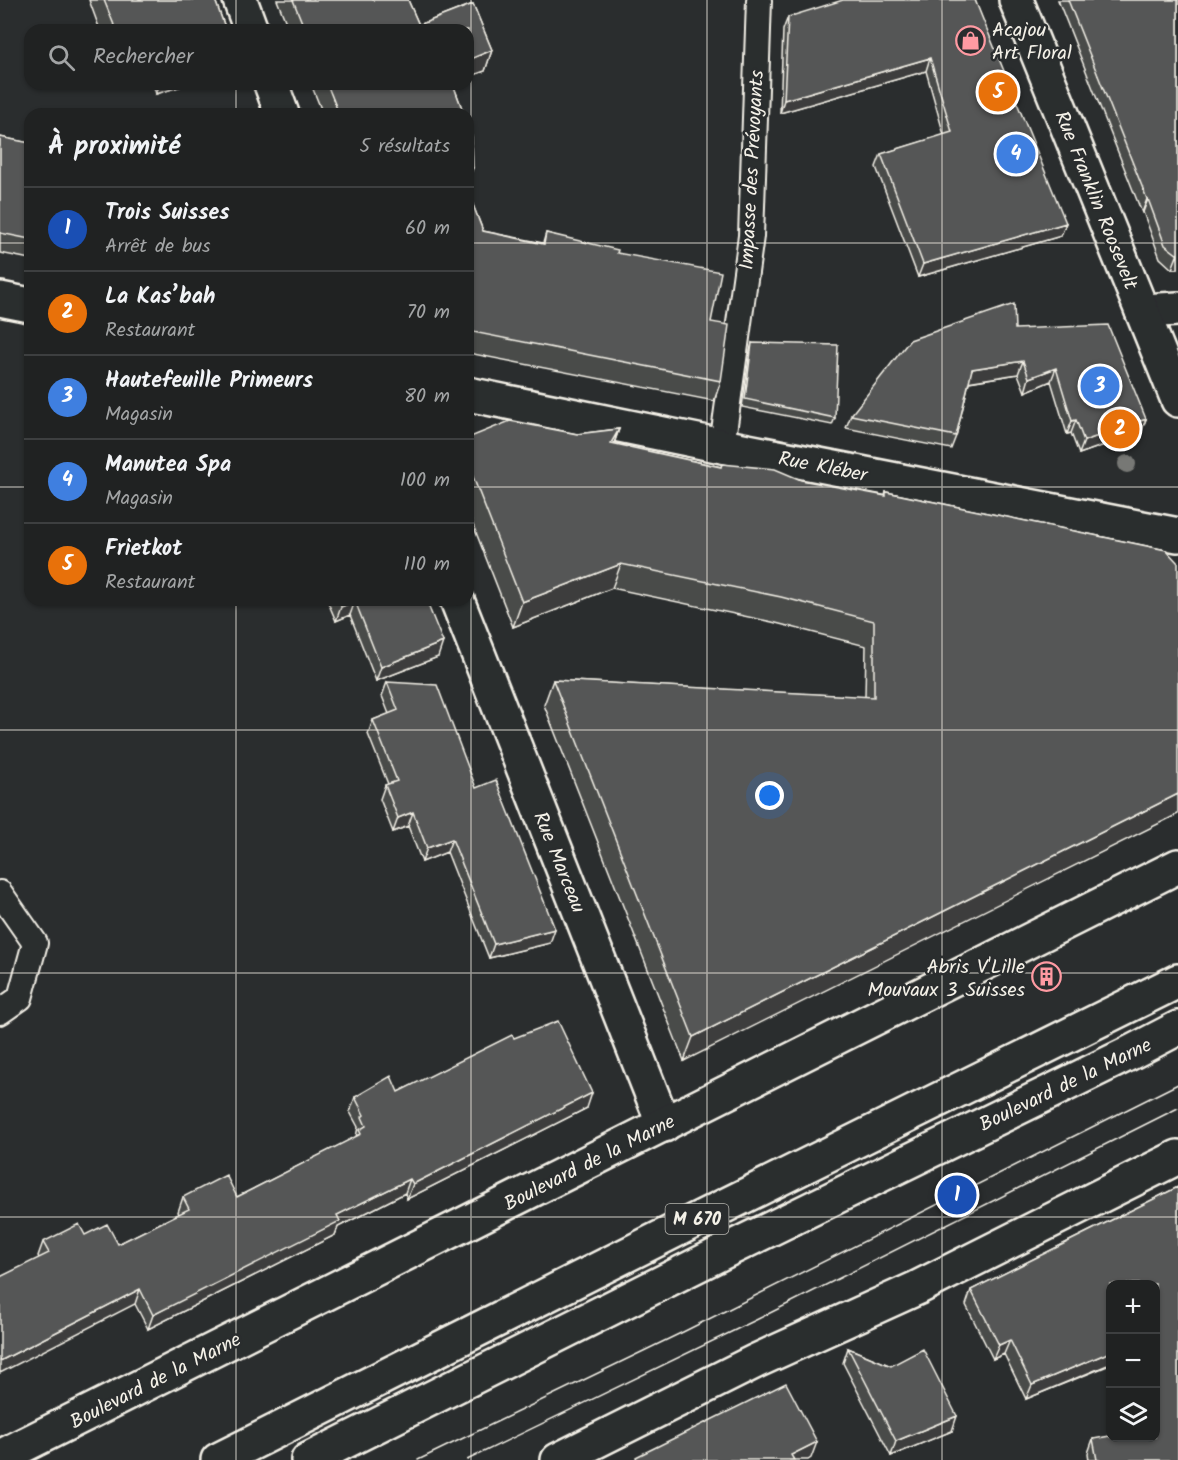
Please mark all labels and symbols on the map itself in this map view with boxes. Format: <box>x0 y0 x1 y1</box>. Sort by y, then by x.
place label: Acajou Art Floral <box>992 15 1072 70</box>
shop icon: Acajou Art Floral <box>955 25 987 57</box>
street label: Impasse des Prévoyants <box>732 69 774 271</box>
pin: 5 <box>978 70 1018 115</box>
street label: Rue Franklin Roosevelt <box>1045 106 1146 295</box>
pin: 4 <box>996 132 1036 176</box>
pin: 3 <box>1080 364 1120 408</box>
pin: 2 <box>1100 406 1140 452</box>
street label: Rue Kléber <box>775 444 871 493</box>
your location <box>755 781 784 810</box>
street label: Rue Marceau <box>523 807 593 919</box>
place label: Abris V'Lille Mouvaux 3 Suisses <box>868 952 1025 1007</box>
building icon: Abris V'Lille Mouvaux 3 Suisses <box>1030 961 1062 993</box>
street label: Boulevard de la Marne <box>974 1030 1158 1141</box>
street label: Boulevard de la Marne <box>499 1107 681 1221</box>
pin: 1 <box>938 1172 976 1218</box>
road number: M 670 <box>666 1204 728 1234</box>
street label: Boulevard de la Marne <box>65 1325 247 1439</box>

